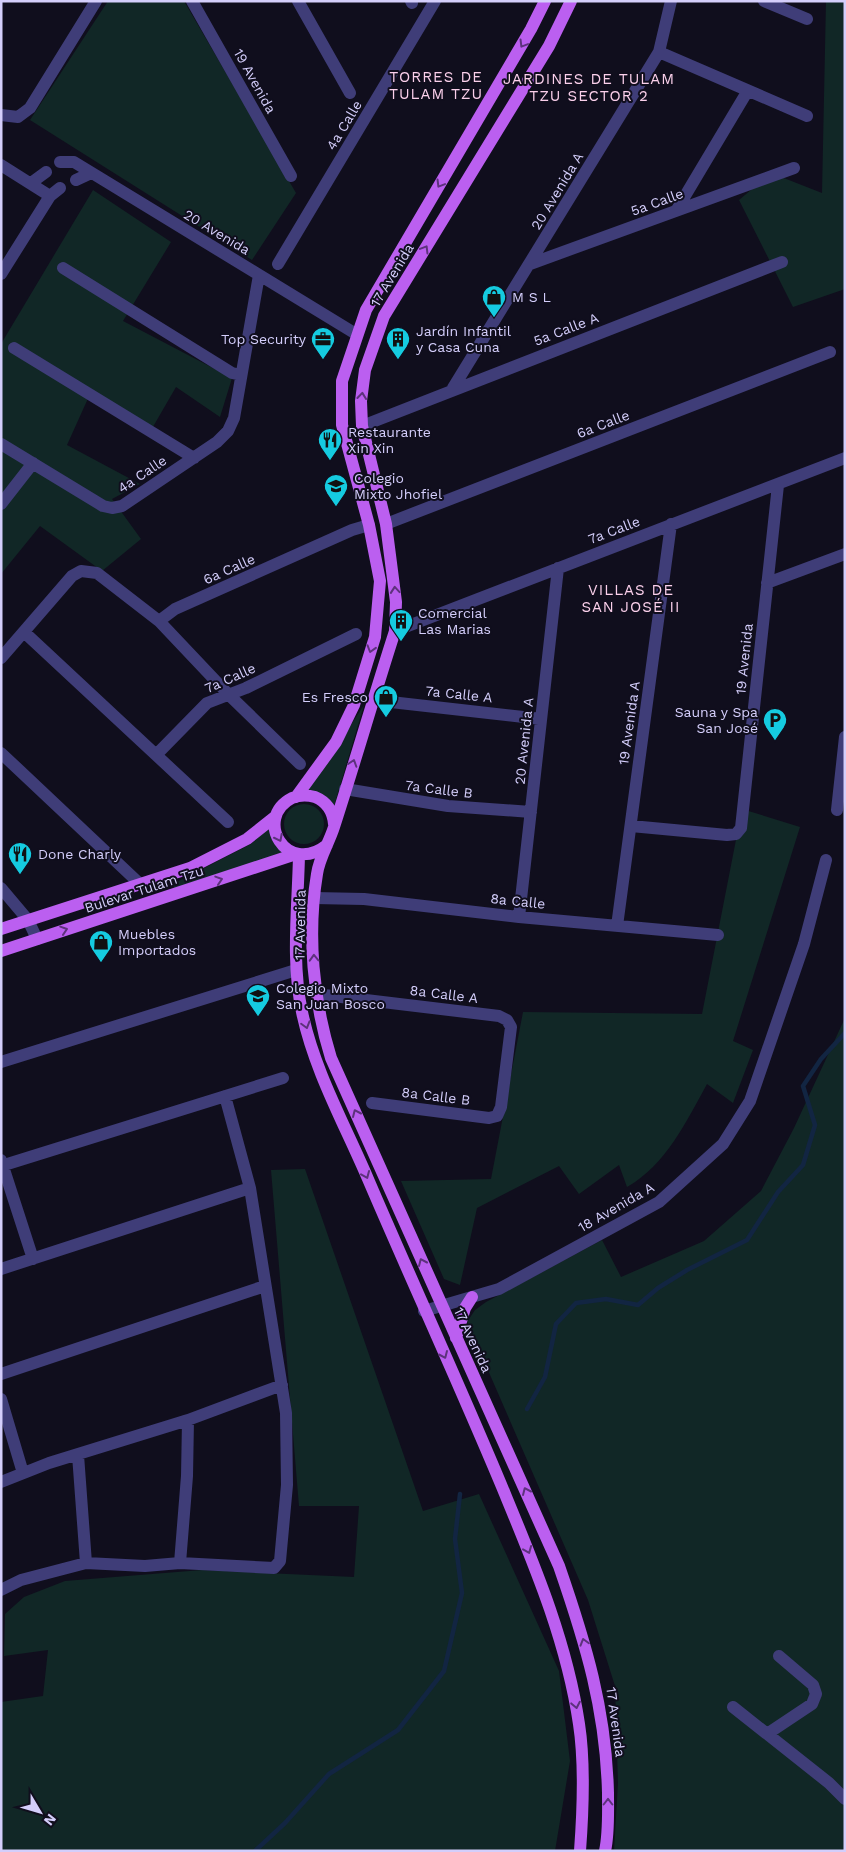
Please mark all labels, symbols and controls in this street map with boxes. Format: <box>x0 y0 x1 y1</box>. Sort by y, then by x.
one-way arrow <box>519 39 529 48</box>
street label: 19 Avenida <box>231 46 279 116</box>
district label: TORRES DE TULAM TZU <box>389 68 483 103</box>
district label: JARDINES DE TULAM TZU SECTOR 2 <box>503 70 675 105</box>
street label: 4a Calle <box>323 97 365 153</box>
street label: 20 Avenida A <box>528 149 586 233</box>
one-way arrow <box>436 179 446 188</box>
street label: 5a Calle <box>629 185 685 219</box>
street label: 20 Avenida <box>181 206 253 258</box>
street label: 17 Avenida <box>367 241 417 309</box>
one-way arrow <box>418 245 428 254</box>
shop icon: M S L <box>481 284 507 318</box>
place label: M S L <box>512 289 551 305</box>
street label: 5a Calle A <box>531 309 601 349</box>
place label: Jardín Infantil y Casa Cuna <box>416 323 512 355</box>
office icon: Top Security <box>310 326 336 360</box>
building icon: Jardín Infantil y Casa Cuna <box>385 326 411 360</box>
place label: Top Security <box>221 331 307 347</box>
one-way arrow <box>356 392 367 400</box>
street label: 6a Calle <box>574 407 632 441</box>
place label: Restaurante Xin Xin <box>348 424 431 456</box>
restaurant icon: Restaurante Xin Xin <box>317 427 343 461</box>
street label: 4a Calle <box>115 452 169 496</box>
place label: Colegio Mixto Jhofiel <box>354 470 443 502</box>
school or university icon: Colegio Mixto Jhofiel <box>323 473 349 507</box>
street label: 7a Calle <box>586 513 642 547</box>
street label: 6a Calle <box>201 550 257 588</box>
district label: VILLAS DE SAN JOSÉ II <box>581 581 681 616</box>
one-way arrow <box>390 586 401 594</box>
place label: Comercial Las Marias <box>418 605 491 637</box>
building icon: Comercial Las Marias <box>388 608 414 642</box>
street label: 19 Avenida <box>732 623 756 695</box>
one-way arrow <box>367 645 377 653</box>
street label: 7a Calle <box>202 660 258 696</box>
street label: 19 Avenida A <box>615 680 643 766</box>
street label: 7a Calle A <box>425 683 493 705</box>
shop icon: Es Fresco <box>373 684 399 718</box>
place label: Es Fresco <box>302 689 368 705</box>
street label: 20 Avenida A <box>511 697 537 785</box>
place label: Sauna y Spa San José <box>675 704 758 736</box>
parking icon: Sauna y Spa San José <box>762 707 788 741</box>
one-way arrow <box>347 760 357 768</box>
street label: 7a Calle B <box>404 777 474 801</box>
one-way arrow <box>273 833 283 842</box>
restaurant icon: Done Charly <box>7 841 33 875</box>
place label: Done Charly <box>38 846 122 862</box>
street label: Bulevar Tulam Tzu <box>82 862 206 916</box>
one-way arrow <box>214 876 222 886</box>
street label: 17 Avenida <box>291 890 309 960</box>
street label: 8a Calle <box>490 890 546 912</box>
one-way arrow <box>60 926 68 936</box>
place label: Muebles Importados <box>118 926 196 958</box>
shop icon: Muebles Importados <box>88 929 114 963</box>
one-way arrow <box>308 954 319 962</box>
place label: Colegio Mixto San Juan Bosco <box>276 980 385 1012</box>
street label: 8a Calle A <box>409 982 479 1006</box>
school or university icon: Colegio Mixto San Juan Bosco <box>245 983 271 1017</box>
one-way arrow <box>300 1020 310 1028</box>
street label: 8a Calle B <box>401 1084 471 1108</box>
one-way arrow <box>351 1109 362 1118</box>
one-way arrow <box>360 1170 371 1179</box>
street label: 18 Avenida A <box>575 1179 657 1235</box>
one-way arrow <box>417 1258 428 1267</box>
street label: 17 Avenida <box>451 1305 495 1375</box>
one-way arrow <box>438 1350 448 1359</box>
one-way arrow <box>521 1487 532 1496</box>
one-way arrow <box>522 1545 533 1554</box>
one-way arrow <box>580 1639 590 1647</box>
street label: 17 Avenida <box>603 1686 629 1758</box>
one-way arrow <box>570 1701 580 1710</box>
north arrow <box>15 1787 65 1837</box>
one-way arrow <box>603 1798 613 1806</box>
text: N <box>41 1811 60 1829</box>

